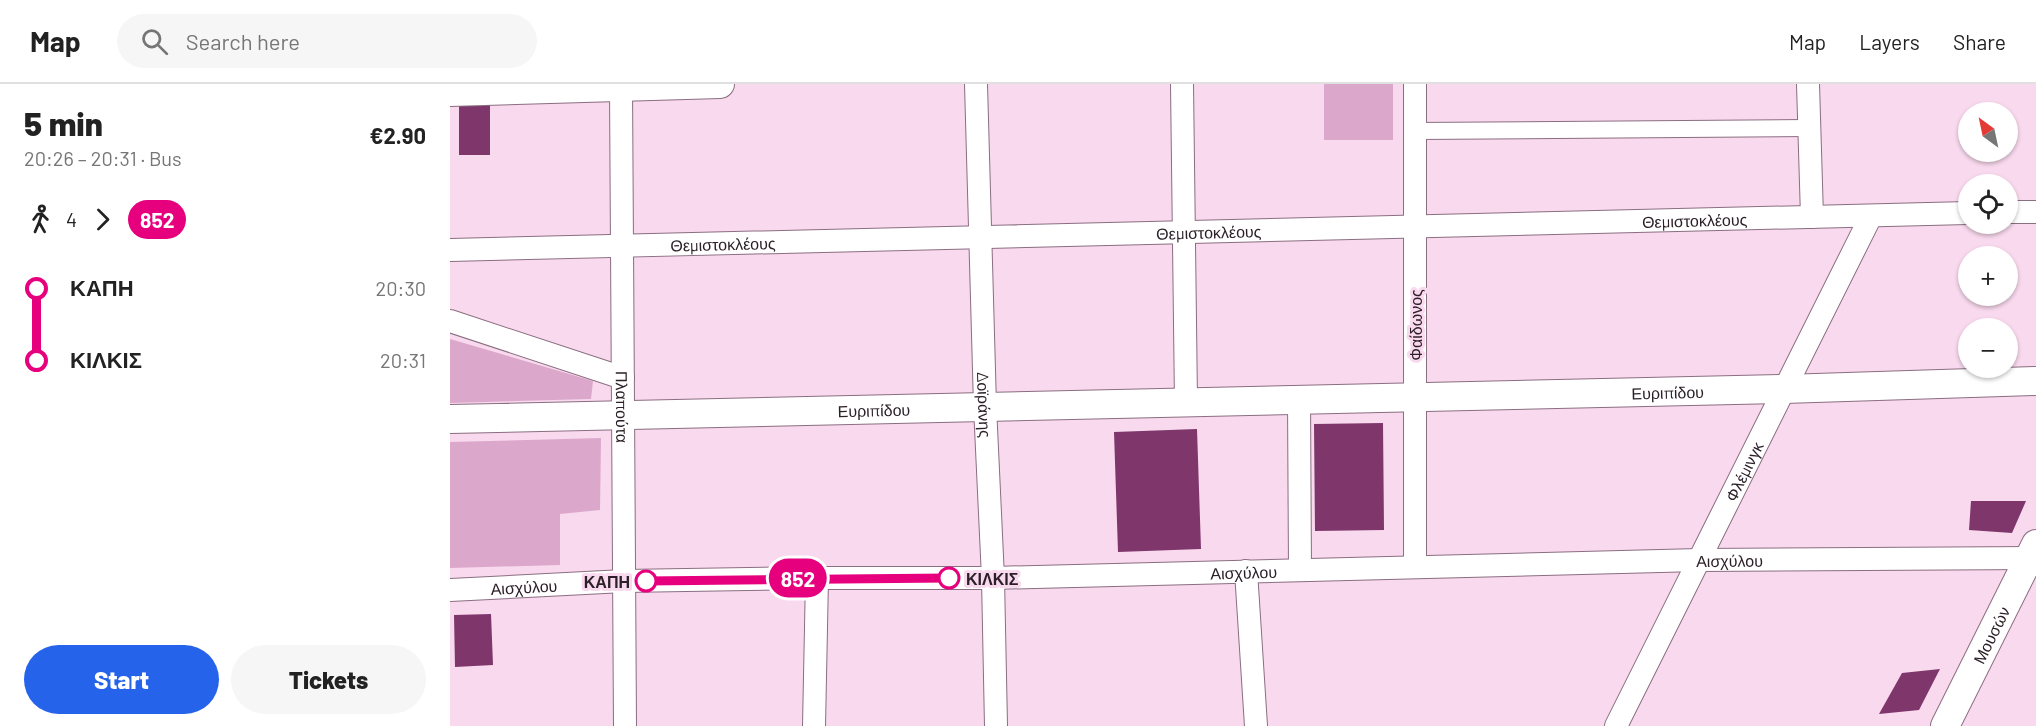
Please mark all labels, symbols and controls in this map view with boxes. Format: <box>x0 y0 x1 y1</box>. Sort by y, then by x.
search box <box>117 14 537 68</box>
text: Map <box>30 24 81 58</box>
icon: search <box>138 25 171 58</box>
text: Search here <box>186 28 300 54</box>
text: Map <box>1789 29 1826 54</box>
text: Layers <box>1859 29 1920 54</box>
text: Share <box>1953 29 2006 54</box>
north arrow <box>1958 102 2018 162</box>
map controls <box>1958 102 2018 378</box>
text: 5 min <box>24 103 103 143</box>
text: €2.90 <box>370 122 426 148</box>
text: 20:26 – 20:31 · Bus <box>24 146 182 170</box>
button: locate <box>1958 174 2018 234</box>
icon: walk <box>24 203 57 236</box>
icon: forward <box>86 203 119 236</box>
text: 4 <box>66 207 77 231</box>
text: 852 <box>140 207 174 232</box>
street label: Θεμιστοκλέους <box>1642 209 1748 230</box>
street label: Θεμιστοκλέους <box>1156 221 1262 242</box>
street label: Θεμιστοκλέους <box>670 233 776 254</box>
button: + <box>1958 246 2018 306</box>
text: ΚΑΠΗ <box>70 274 134 300</box>
text: 20:30 <box>376 276 426 300</box>
street label: Φαίδωνος <box>1406 289 1425 361</box>
button: − <box>1958 318 2018 378</box>
text: ΚΙΛΚΙΣ <box>70 346 142 372</box>
text: 20:31 <box>380 348 426 372</box>
street label: Πλαπούτα <box>613 371 633 443</box>
street label: Δοϊράνης <box>975 372 996 438</box>
street label: Ευριπίδου <box>1631 381 1704 402</box>
street label: Ευριπίδου <box>837 399 910 420</box>
street label: Φλέμινγκ <box>1721 437 1767 504</box>
street label: Αισχύλου <box>1696 550 1763 570</box>
line badge: 852 <box>764 558 832 598</box>
street label: Αισχύλου <box>1210 561 1277 582</box>
text: 852 <box>781 566 815 591</box>
marker: ΚΙΛΚΙΣ <box>938 567 960 589</box>
place label: ΚΙΛΚΙΣ <box>966 569 1019 588</box>
marker: ΚΑΠΗ <box>635 570 657 592</box>
place label: ΚΑΠΗ <box>584 572 630 591</box>
street label: Αισχύλου <box>490 575 558 597</box>
street label: Μουσών <box>1968 603 2013 666</box>
button: Start <box>24 645 219 714</box>
button: Tickets <box>231 645 426 714</box>

